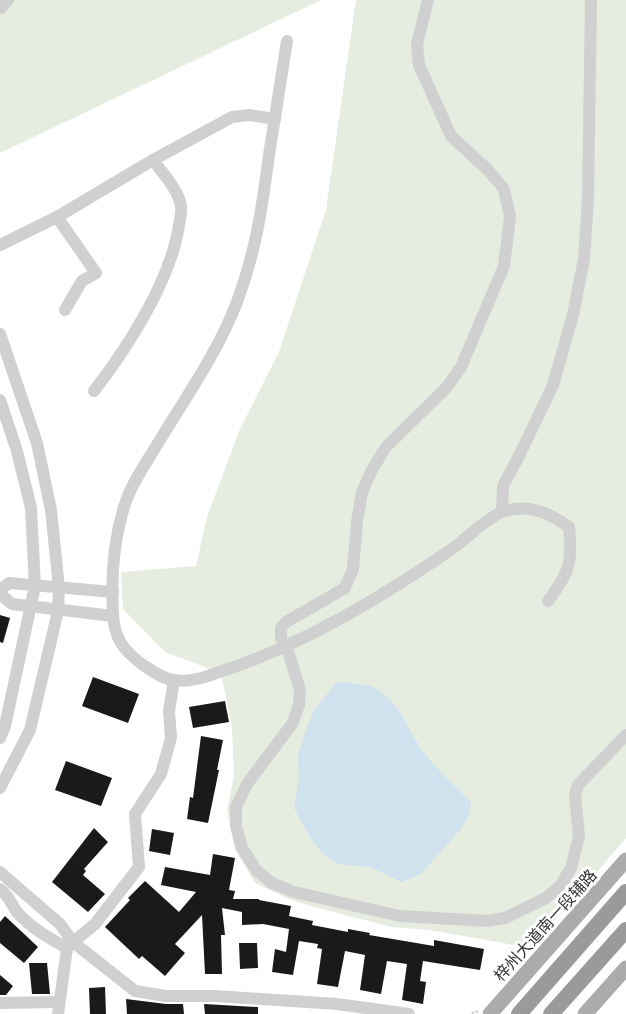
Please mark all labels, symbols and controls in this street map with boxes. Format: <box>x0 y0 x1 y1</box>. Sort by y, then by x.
street label: 梓州大道南一段辅路 <box>491 866 600 985</box>

